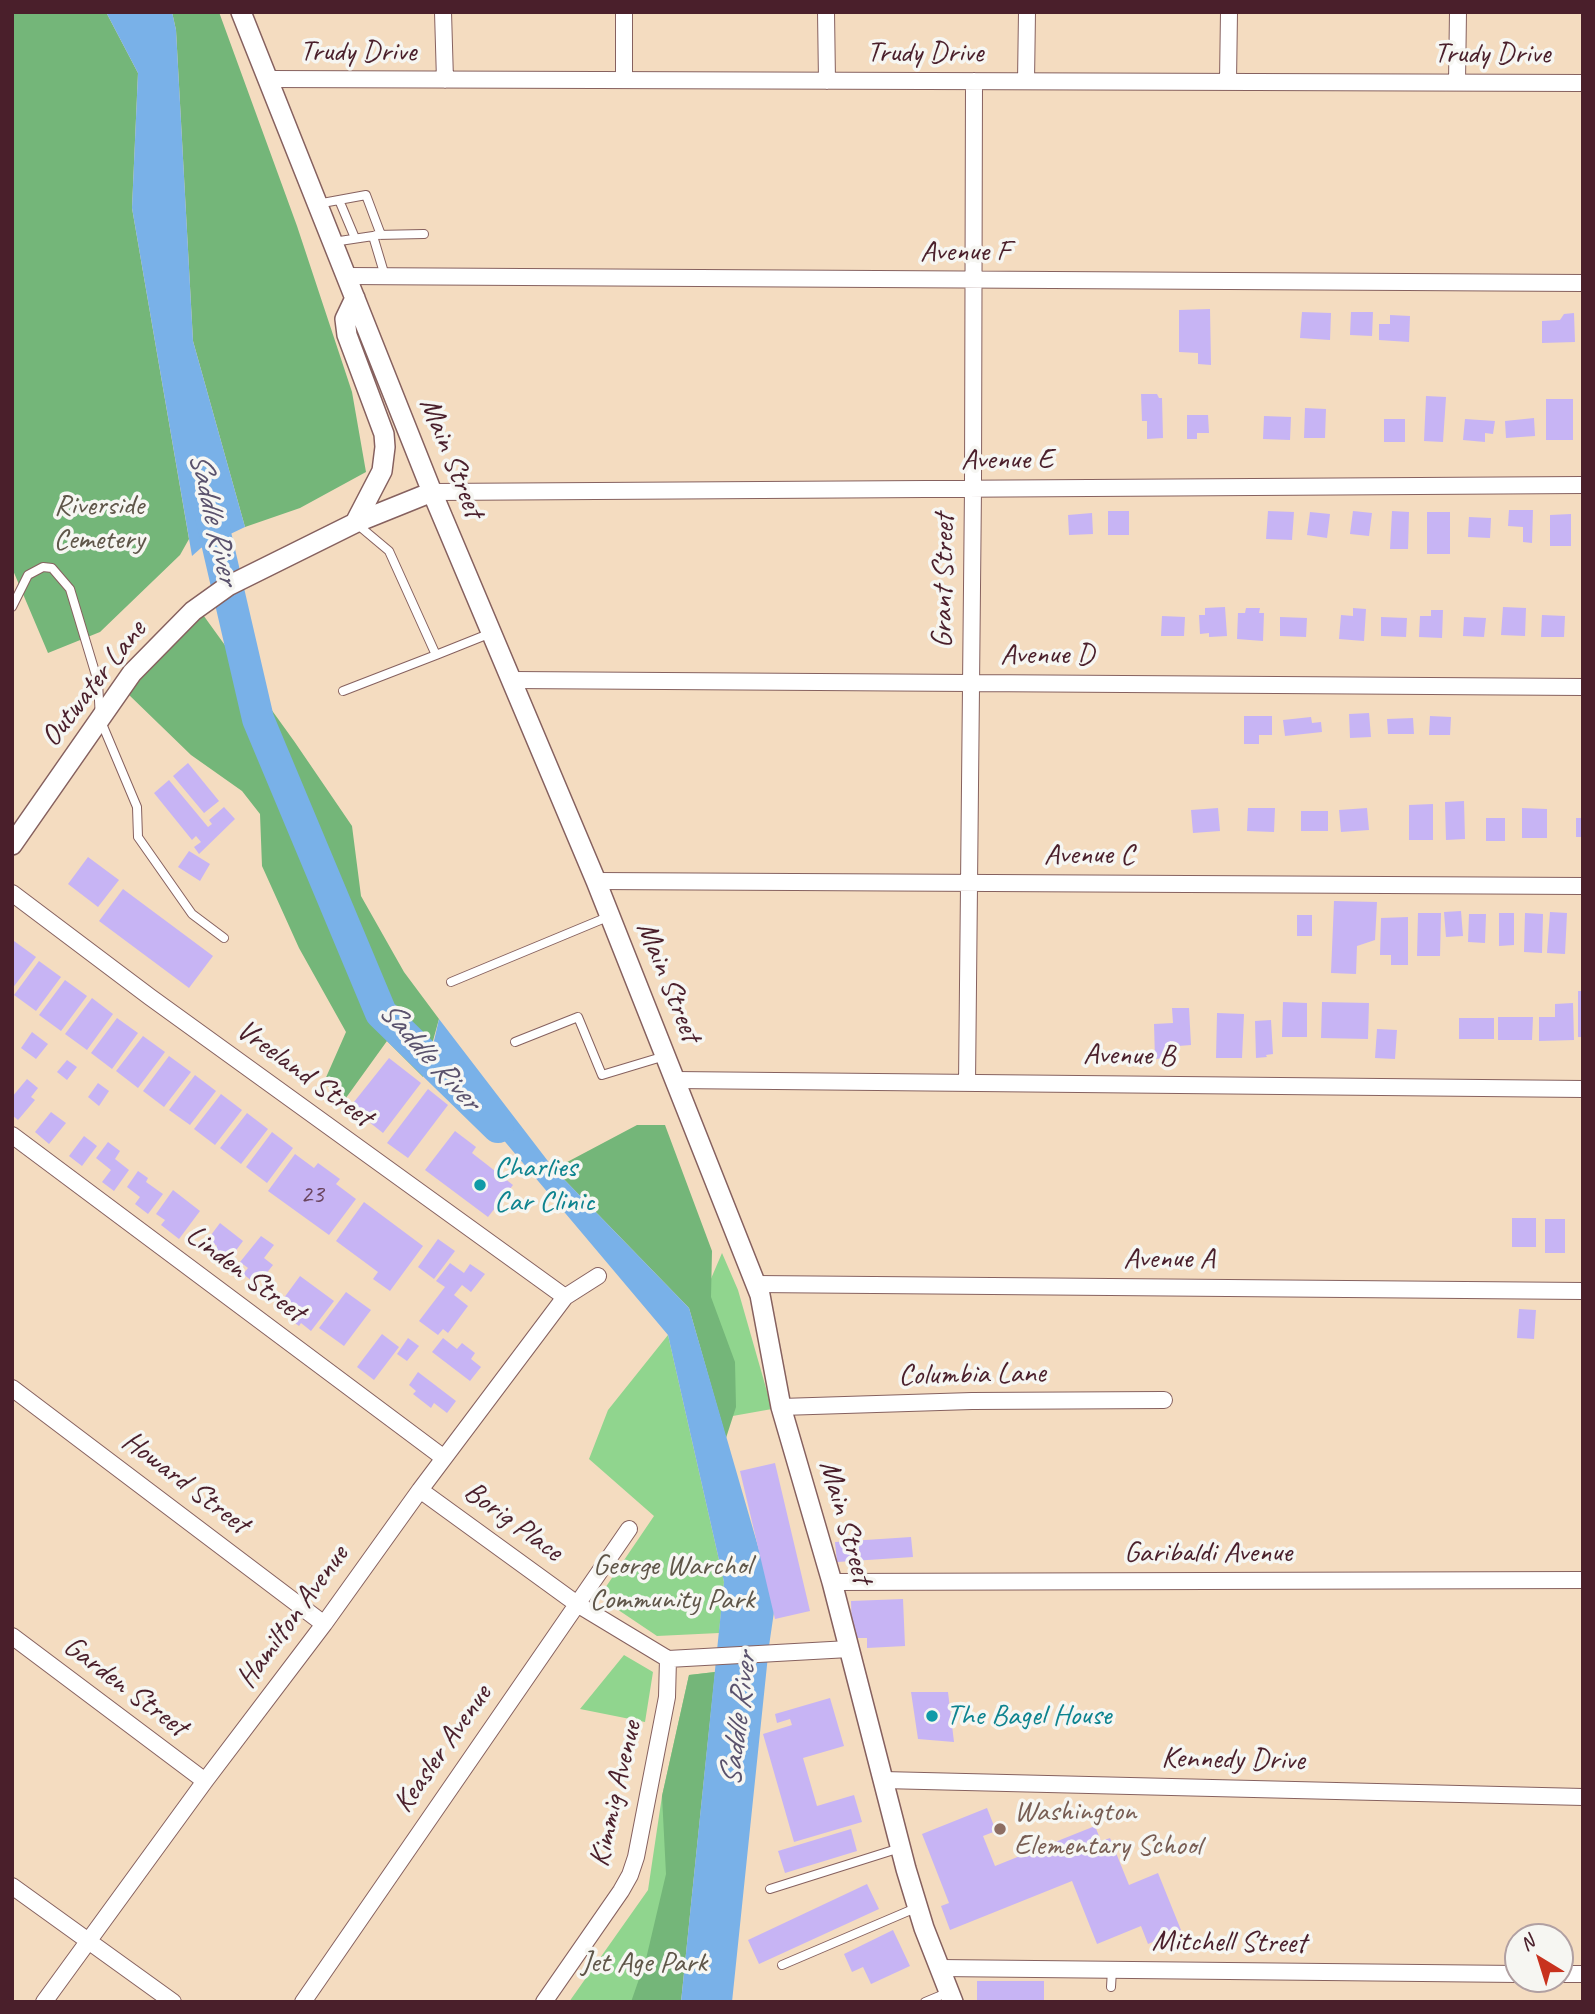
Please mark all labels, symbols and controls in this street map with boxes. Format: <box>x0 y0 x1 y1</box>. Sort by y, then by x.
street label: Trudy Drive <box>300 34 416 70</box>
street label: Trudy Drive <box>867 35 983 71</box>
street label: Trudy Drive <box>1434 36 1550 72</box>
street label: Avenue F <box>920 234 1010 270</box>
street label: Main Street <box>411 393 491 523</box>
street label: Avenue E <box>961 442 1053 478</box>
water label: Saddle River <box>179 448 247 588</box>
park label: Riverside Cemetery <box>53 488 145 558</box>
street label: Grant Street <box>925 513 963 649</box>
street label: Outwater Lane <box>34 614 154 754</box>
street label: Avenue D <box>1000 637 1094 673</box>
street label: Avenue C <box>1044 837 1134 873</box>
street label: Main Street <box>628 917 708 1047</box>
water label: Saddle River <box>370 993 488 1119</box>
street label: Vreeland Street <box>229 1013 379 1135</box>
street label: Avenue B <box>1083 1037 1175 1075</box>
place label: Charlies Car Clinic <box>494 1150 595 1220</box>
marker: Charlies Car Clinic <box>472 1177 488 1193</box>
house number: 23 <box>300 1179 324 1211</box>
street label: Linden Street <box>178 1218 312 1330</box>
street label: Avenue A <box>1123 1241 1215 1277</box>
street label: Columbia Lane <box>898 1356 1046 1394</box>
street label: Howard Street <box>114 1424 256 1542</box>
street label: Main Street <box>810 1456 880 1588</box>
street label: Borig Place <box>457 1474 569 1570</box>
street label: Garibaldi Avenue <box>1124 1535 1292 1571</box>
street label: Hamilton Avenue <box>229 1539 357 1695</box>
park label: George Warchol Community Park <box>589 1548 755 1618</box>
street label: Garden Street <box>56 1629 194 1745</box>
water label: Saddle River <box>712 1651 766 1789</box>
street label: Keasler Avenue <box>386 1678 500 1820</box>
place label: The Bagel House <box>946 1698 1111 1734</box>
marker: The Bagel House <box>924 1708 940 1724</box>
street label: Kimmig Avenue <box>582 1718 650 1870</box>
street label: Kennedy Drive <box>1161 1741 1305 1779</box>
place label: Washington Elementary School <box>1014 1794 1201 1864</box>
marker: Washington Elementary School <box>992 1821 1008 1837</box>
north arrow <box>1504 1923 1574 1993</box>
street label: Mitchell Street <box>1152 1924 1306 1962</box>
text: N <box>1515 1930 1539 1956</box>
park label: Jet Age Park <box>581 1945 707 1981</box>

